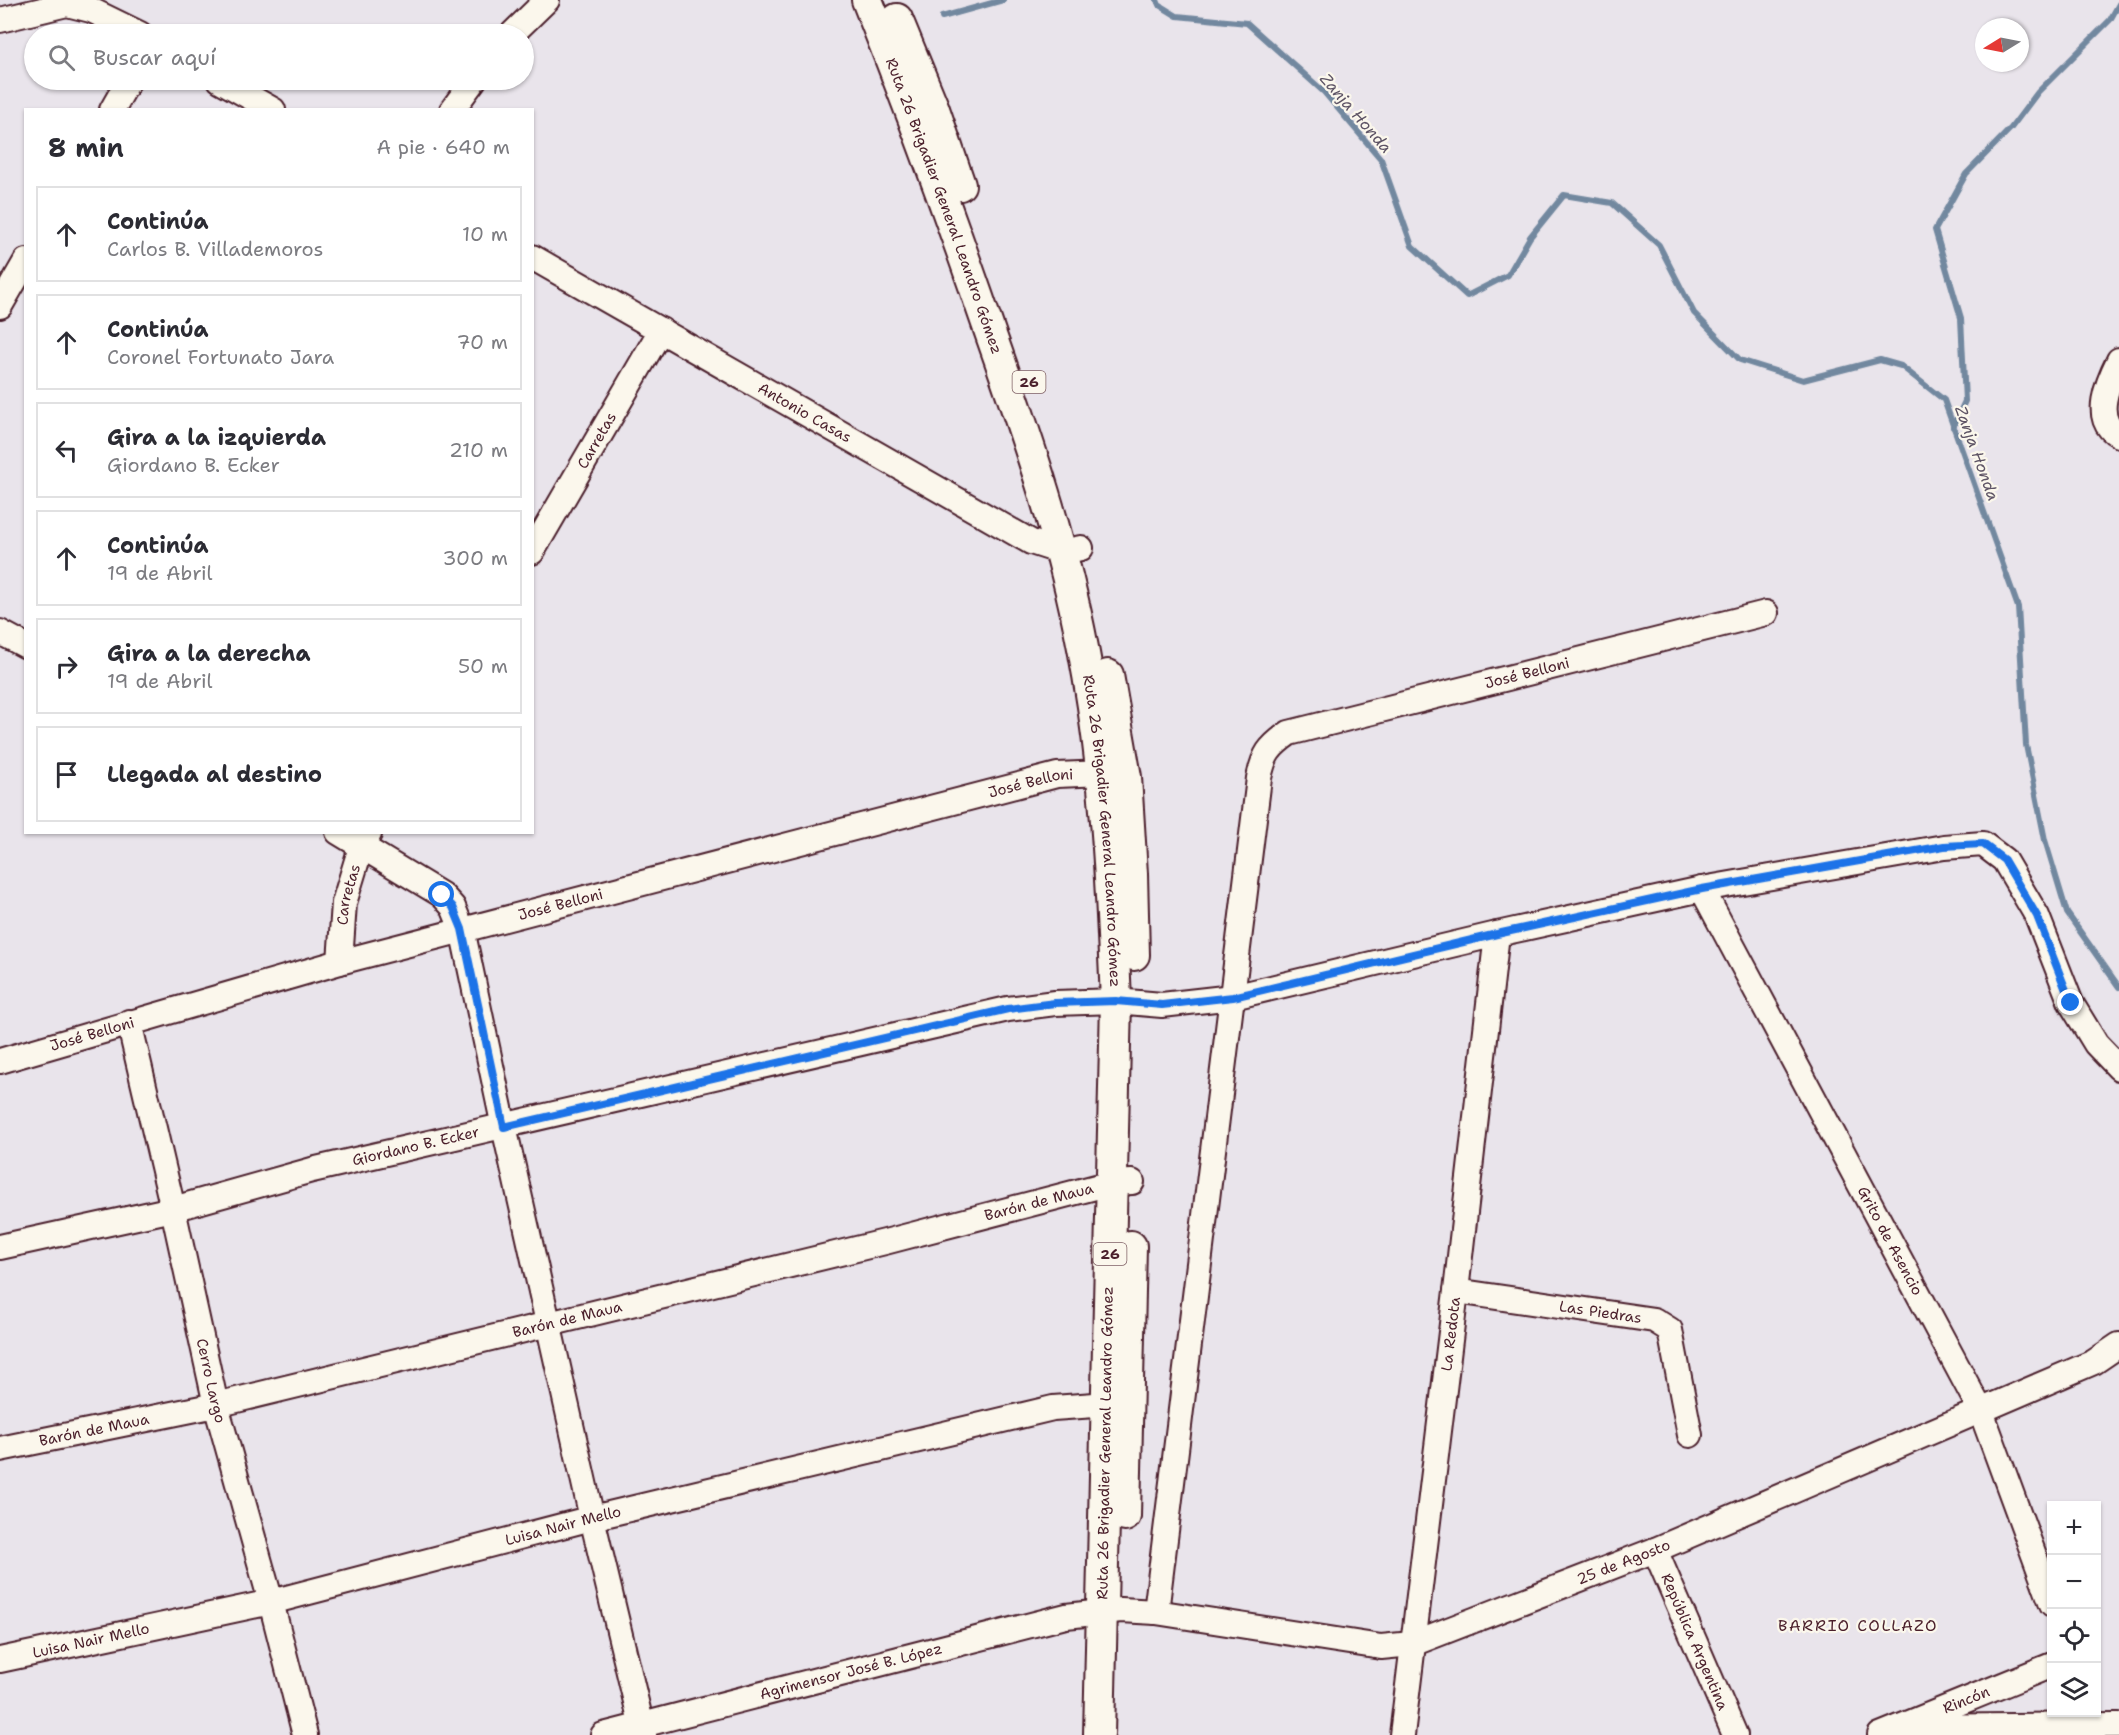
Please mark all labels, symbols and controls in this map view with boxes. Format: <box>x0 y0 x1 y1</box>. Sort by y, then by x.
north arrow <box>1975 18 2029 72</box>
search box <box>24 24 534 90</box>
icon: search <box>45 41 78 74</box>
text: Buscar aquí <box>93 43 216 72</box>
street label: Ruta 26 Brigadier General Leandro Gómez <box>881 55 1007 357</box>
water label: Zanja Honda <box>1315 68 1397 158</box>
text: 8 min <box>48 130 124 165</box>
text: A pie · 640 m <box>376 134 510 160</box>
text: Continúa <box>107 207 209 236</box>
icon: ahead <box>50 218 83 251</box>
text: 10 m <box>462 221 508 247</box>
text: Carlos B. Villademoros <box>107 236 323 262</box>
text: Continúa <box>107 315 209 344</box>
icon: ahead <box>50 326 83 359</box>
text: 70 m <box>456 329 508 355</box>
text: Coronel Fortunato Jara <box>107 344 334 370</box>
road number: 26 <box>1012 371 1046 393</box>
street label: Antonio Casas <box>754 378 855 447</box>
water label: Zanja Honda <box>1950 402 2004 504</box>
street label: Carretas <box>573 409 621 472</box>
text: Gira a la izquierda <box>107 423 326 452</box>
icon: left <box>50 434 83 467</box>
text: 210 m <box>449 437 508 463</box>
text: Giordano B. Ecker <box>107 452 280 478</box>
text: Continúa <box>107 531 209 560</box>
icon: ahead <box>50 542 83 575</box>
text: 300 m <box>442 545 508 571</box>
text: 19 de Abril <box>107 560 213 586</box>
text: Gira a la derecha <box>107 639 311 668</box>
icon: right <box>50 650 83 683</box>
text: 50 m <box>458 653 508 679</box>
street label: José Belloni <box>1483 653 1572 693</box>
text: 19 de Abril <box>107 668 213 694</box>
street label: Ruta 26 Brigadier General Leandro Gómez <box>1078 673 1125 988</box>
icon: arrive <box>50 758 83 791</box>
text: Llegada al destino <box>107 760 322 789</box>
street label: José Belloni <box>986 764 1074 802</box>
street label: Carretas <box>333 862 365 926</box>
route start <box>428 881 454 907</box>
street label: José Belloni <box>516 884 605 925</box>
route end <box>2057 989 2083 1015</box>
street label: José Belloni <box>48 1012 137 1056</box>
street label: Giordano B. Ecker <box>350 1122 481 1170</box>
street label: Barón de Maua <box>982 1178 1096 1226</box>
street label: Grito de Asencio <box>1853 1183 1927 1299</box>
road number: 26 <box>1094 1243 1126 1265</box>
street label: Ruta 26 Brigadier General Leandro Gómez <box>1092 1286 1118 1600</box>
street label: La Redota <box>1436 1295 1465 1372</box>
street label: Barón de Maua <box>511 1296 625 1342</box>
street label: Las Piedras <box>1558 1296 1643 1328</box>
street label: Cerro Largo <box>192 1337 231 1425</box>
street label: Barón de Maua <box>37 1409 152 1451</box>
street label: Luisa Nair Mello <box>503 1501 623 1550</box>
map controls <box>2047 1501 2101 1717</box>
button: + <box>2047 1501 2101 1555</box>
street label: 25 de Agosto <box>1574 1535 1673 1589</box>
button: − <box>2047 1555 2101 1609</box>
street label: República Argentina <box>1656 1570 1733 1714</box>
button: locate <box>2047 1609 2101 1663</box>
district label: BARRIO COLLAZO <box>1778 1615 1938 1636</box>
street label: Luisa Nair Mello <box>31 1618 151 1663</box>
street label: Agrimensor José B. López <box>758 1638 944 1704</box>
button: layers <box>2047 1663 2101 1717</box>
street label: Rincón <box>1940 1681 1993 1718</box>

